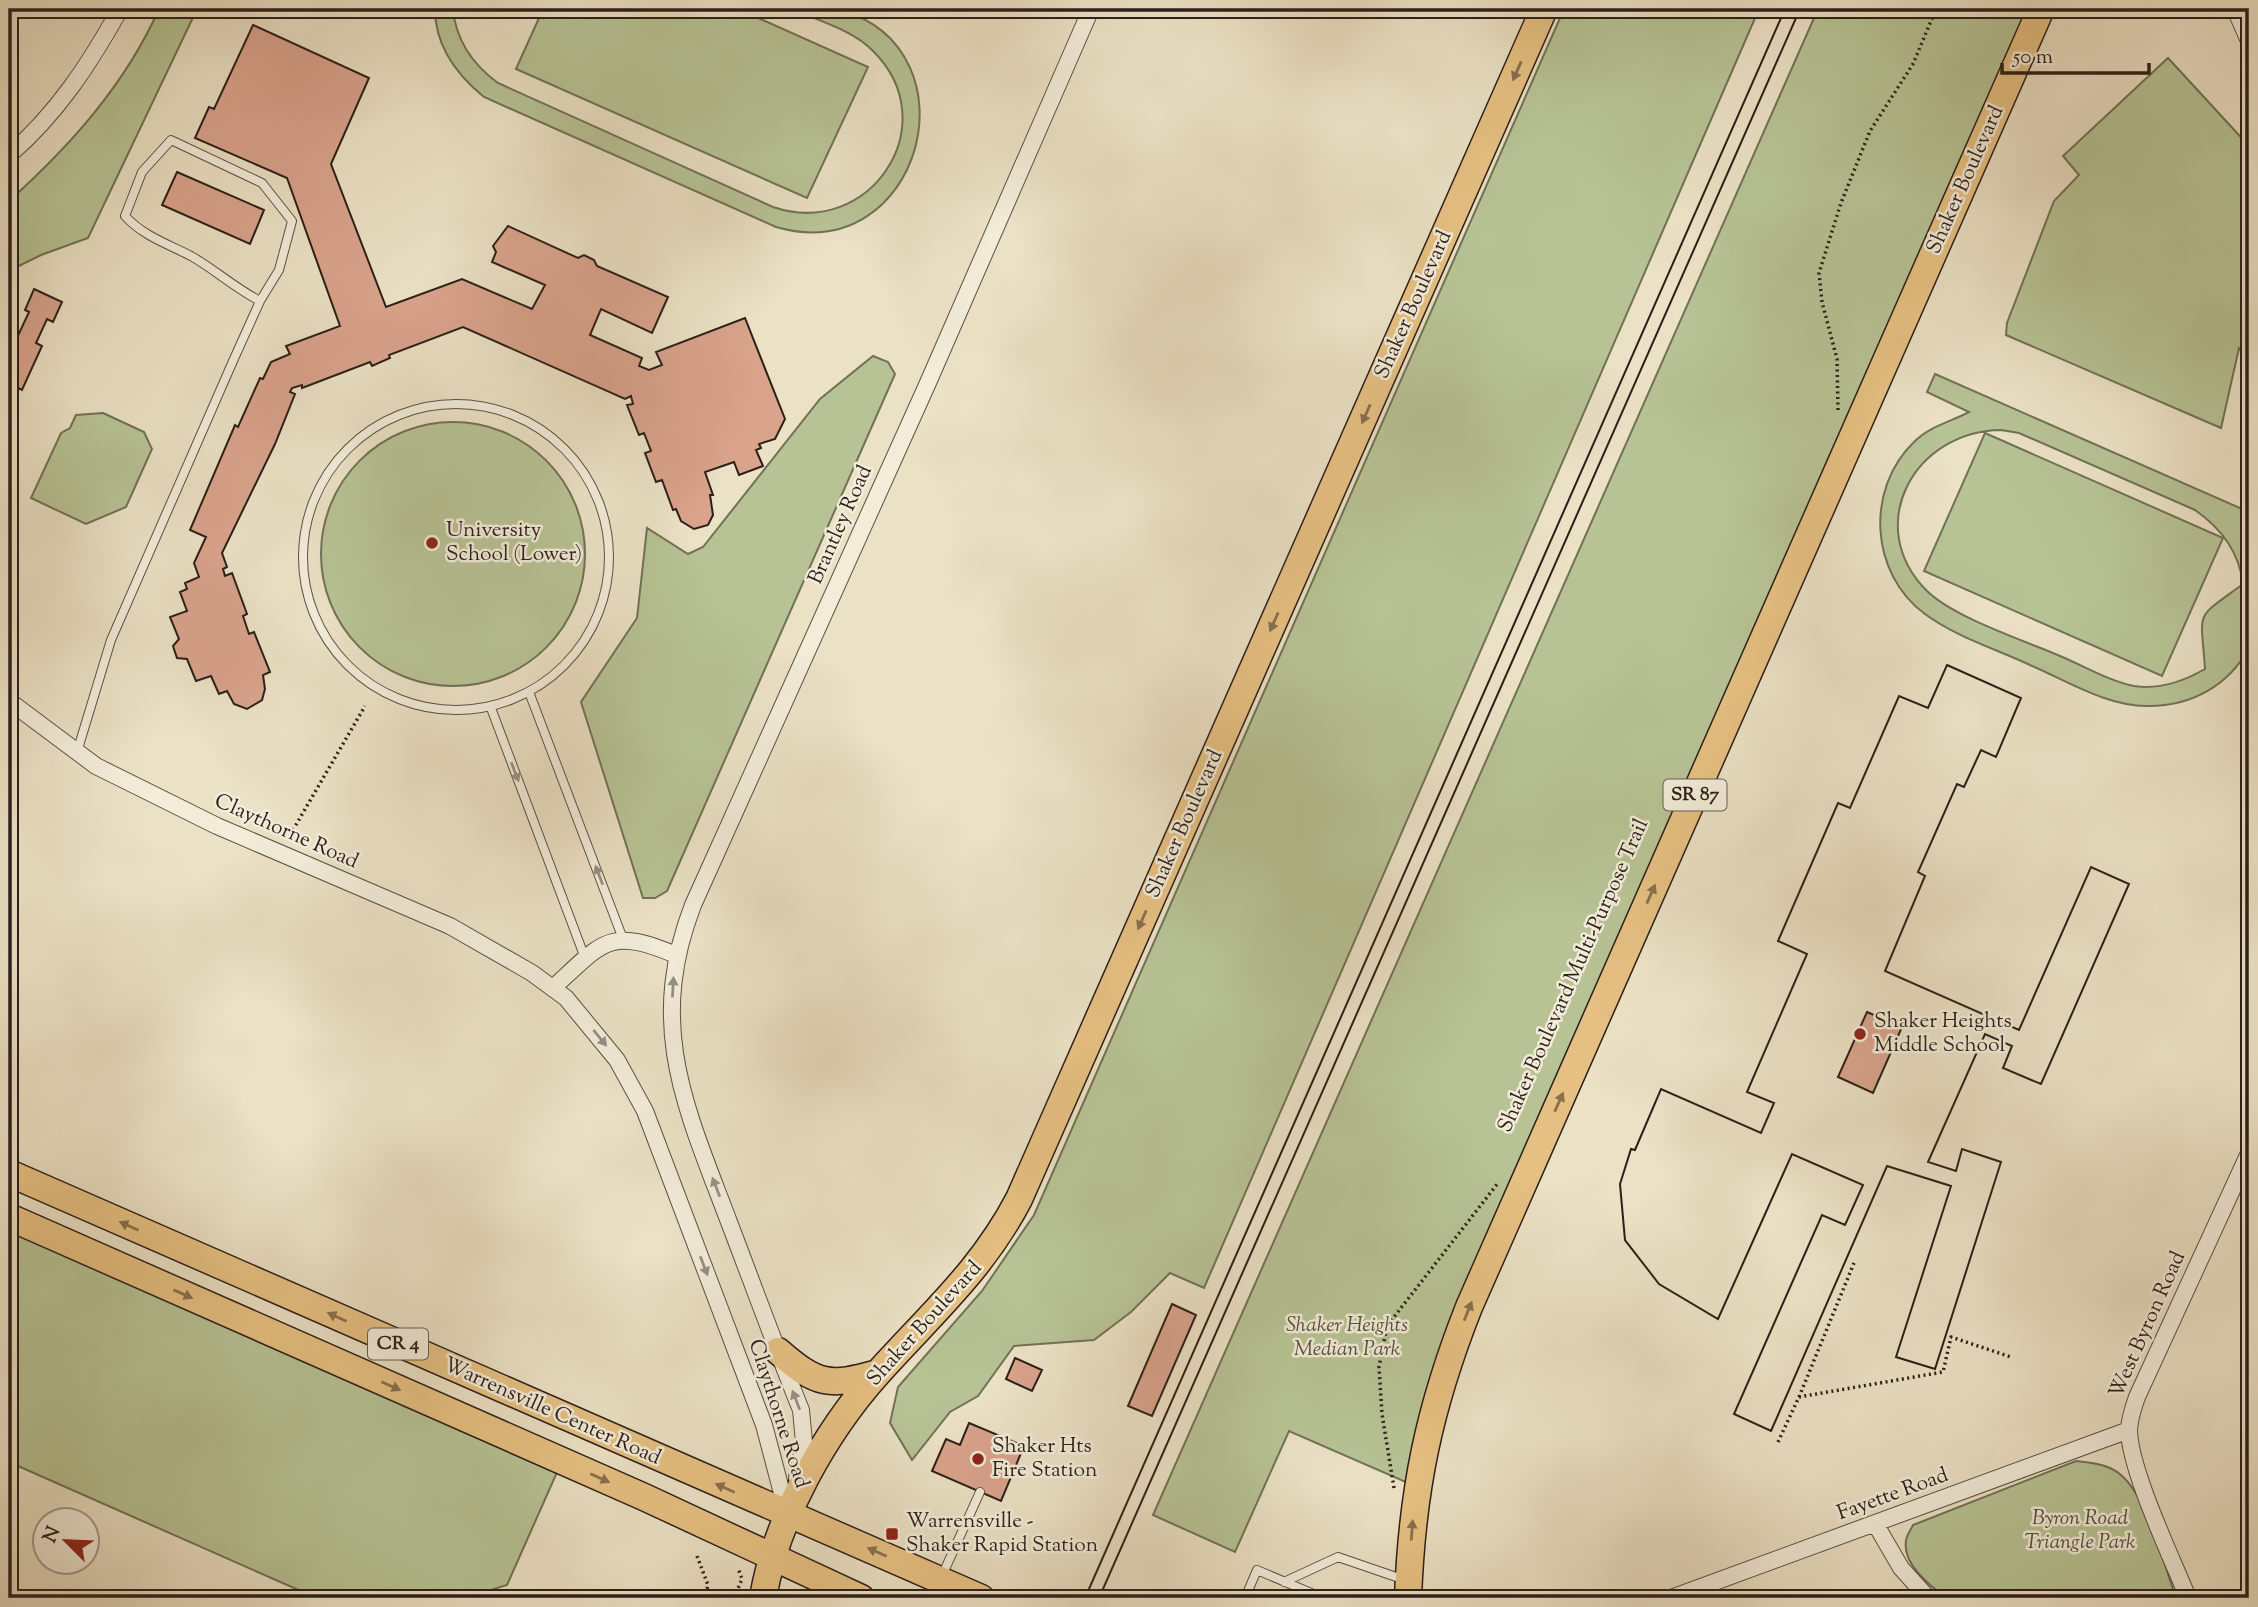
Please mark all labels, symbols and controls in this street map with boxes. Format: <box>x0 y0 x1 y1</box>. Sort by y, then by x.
scale bar <box>2002 32 2150 76</box>
text: 50 m <box>2012 43 2053 73</box>
one-way arrow <box>1511 61 1523 81</box>
street label: Shaker Boulevard <box>1920 101 2012 259</box>
street label: Shaker Boulevard <box>1368 226 1460 384</box>
one-way arrow <box>1360 404 1372 424</box>
street label: Brantley Road <box>801 461 881 589</box>
place label: University School (Lower) <box>446 516 582 570</box>
marker: University School (Lower) <box>424 535 440 551</box>
one-way arrow <box>1268 612 1280 632</box>
street label: Shaker Boulevard <box>1139 745 1231 903</box>
one-way arrow <box>509 762 520 783</box>
road number: SR 87 <box>1664 780 1726 810</box>
street label: Claythorne Road <box>209 787 363 877</box>
street label: Shaker Boulevard Multi-Purpose Trail <box>1491 814 1657 1138</box>
one-way arrow <box>593 864 604 885</box>
one-way arrow <box>1645 884 1657 904</box>
one-way arrow <box>1136 910 1148 930</box>
one-way arrow <box>668 976 679 998</box>
place label: Shaker Heights Middle School <box>1874 1007 2012 1061</box>
marker: Shaker Heights Middle School <box>1852 1026 1868 1042</box>
one-way arrow <box>592 1028 607 1046</box>
one-way arrow <box>1553 1092 1565 1112</box>
one-way arrow <box>710 1177 721 1198</box>
one-way arrow <box>119 1220 139 1232</box>
street label: West Byron Road <box>2102 1247 2194 1403</box>
street label: Shaker Boulevard <box>860 1255 990 1393</box>
one-way arrow <box>699 1256 710 1277</box>
one-way arrow <box>173 1288 193 1300</box>
one-way arrow <box>1462 1300 1473 1321</box>
one-way arrow <box>327 1311 348 1322</box>
park label: Shaker Heights Median Park <box>1286 1311 1408 1365</box>
road number: CR 4 <box>368 1328 428 1360</box>
street label: Claythorne Road <box>740 1336 816 1492</box>
street label: Warrensville Center Road <box>438 1350 666 1474</box>
one-way arrow <box>381 1381 402 1392</box>
one-way arrow <box>791 1389 802 1410</box>
place label: Shaker Hts Fire Station <box>992 1432 1097 1486</box>
marker: Shaker Hts Fire Station <box>970 1451 986 1467</box>
street label: Fayette Road <box>1833 1461 1953 1529</box>
one-way arrow <box>589 1473 610 1484</box>
one-way arrow <box>714 1482 735 1493</box>
park label: Byron Road Triangle Park <box>2024 1504 2136 1558</box>
north arrow <box>32 1506 102 1576</box>
place label: Warrensville - Shaker Rapid Station <box>906 1507 1098 1561</box>
one-way arrow <box>1407 1519 1418 1541</box>
text: N <box>37 1523 68 1548</box>
marker: Warrensville - Shaker Rapid Station <box>884 1526 900 1542</box>
one-way arrow <box>866 1547 887 1558</box>

